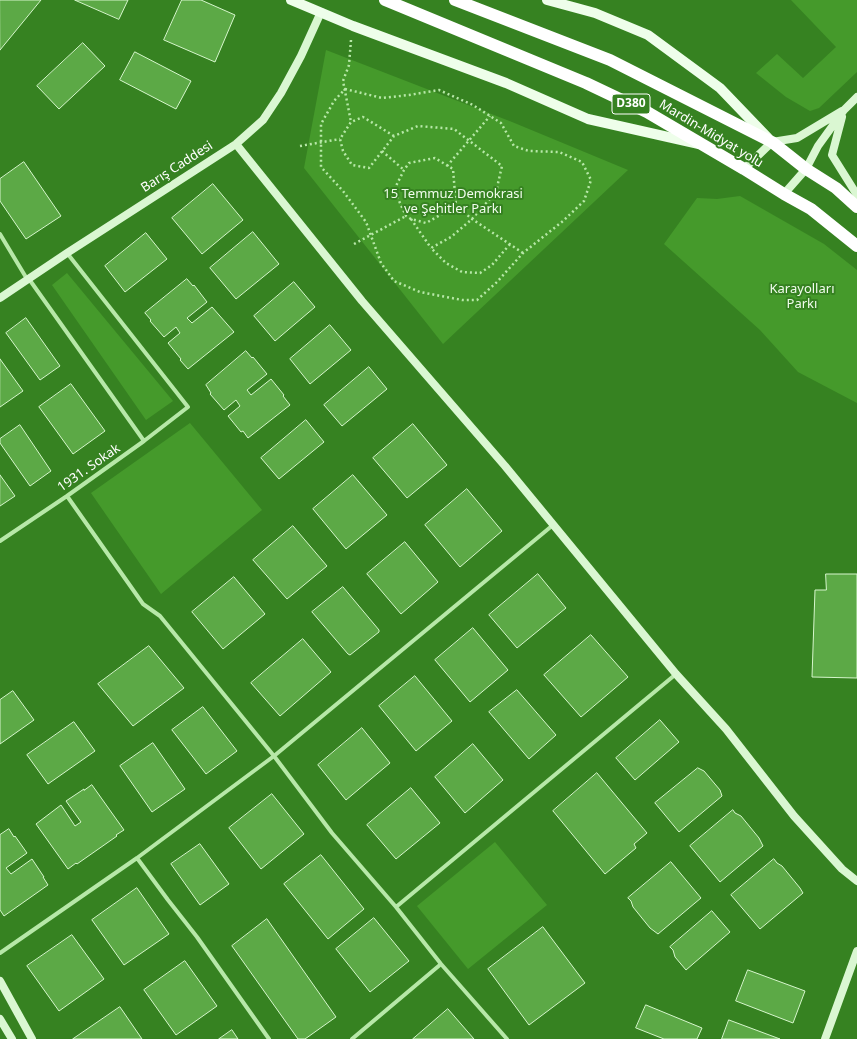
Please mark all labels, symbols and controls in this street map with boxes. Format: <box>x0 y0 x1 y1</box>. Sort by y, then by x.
road number: D380 <box>612 94 650 114</box>
street label: Mardin-Midyat yolu <box>656 97 766 171</box>
street label: Barış Caddesi <box>138 138 216 196</box>
park label: 15 Temmuz Demokrasi ve Şehitler Parkı <box>383 186 523 217</box>
park label: Karayolları Parkı <box>770 281 834 312</box>
street label: 1931. Sokak <box>55 441 123 495</box>

